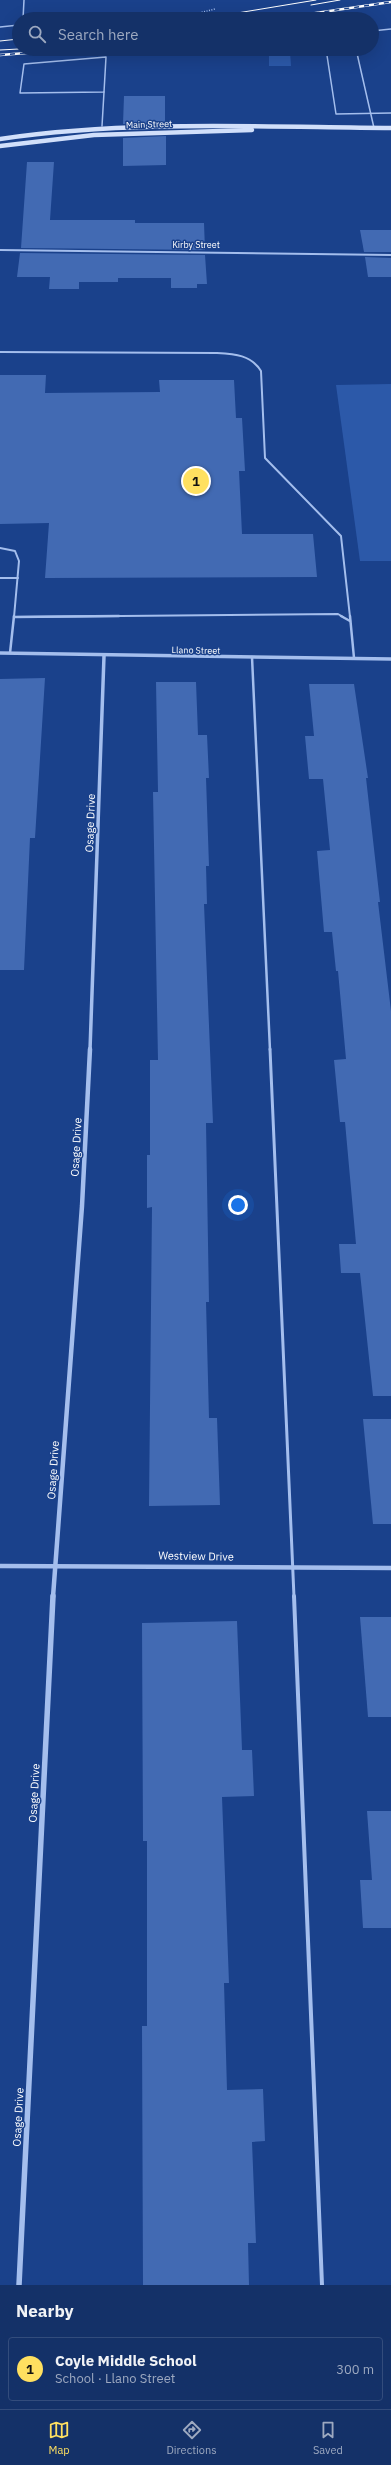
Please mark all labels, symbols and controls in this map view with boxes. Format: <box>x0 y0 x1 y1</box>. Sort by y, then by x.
search box <box>12 12 379 56</box>
icon: search <box>26 23 48 45</box>
text: Search here <box>58 25 138 44</box>
street label: Main Street <box>126 118 172 130</box>
street label: Kirby Street <box>172 239 220 250</box>
pin: 1 <box>183 466 209 496</box>
street label: Llano Street <box>172 644 220 656</box>
street label: Osage Drive <box>82 793 98 853</box>
street label: Osage Drive <box>67 1117 85 1177</box>
your location <box>228 1195 248 1215</box>
street label: Osage Drive <box>44 1440 62 1500</box>
street label: Westview Drive <box>158 1548 234 1564</box>
street label: Osage Drive <box>25 1763 43 1823</box>
street label: Osage Drive <box>9 2087 27 2147</box>
text: Nearby <box>16 2300 74 2322</box>
text: Coyle Middle School <box>55 2351 196 2370</box>
text: 1 <box>26 2361 34 2378</box>
text: 300 m <box>336 2361 374 2378</box>
text: School · Llano Street <box>55 2370 175 2387</box>
tab: Map <box>48 2419 70 2457</box>
tab: Directions <box>166 2419 217 2457</box>
tab: Saved <box>313 2419 343 2457</box>

